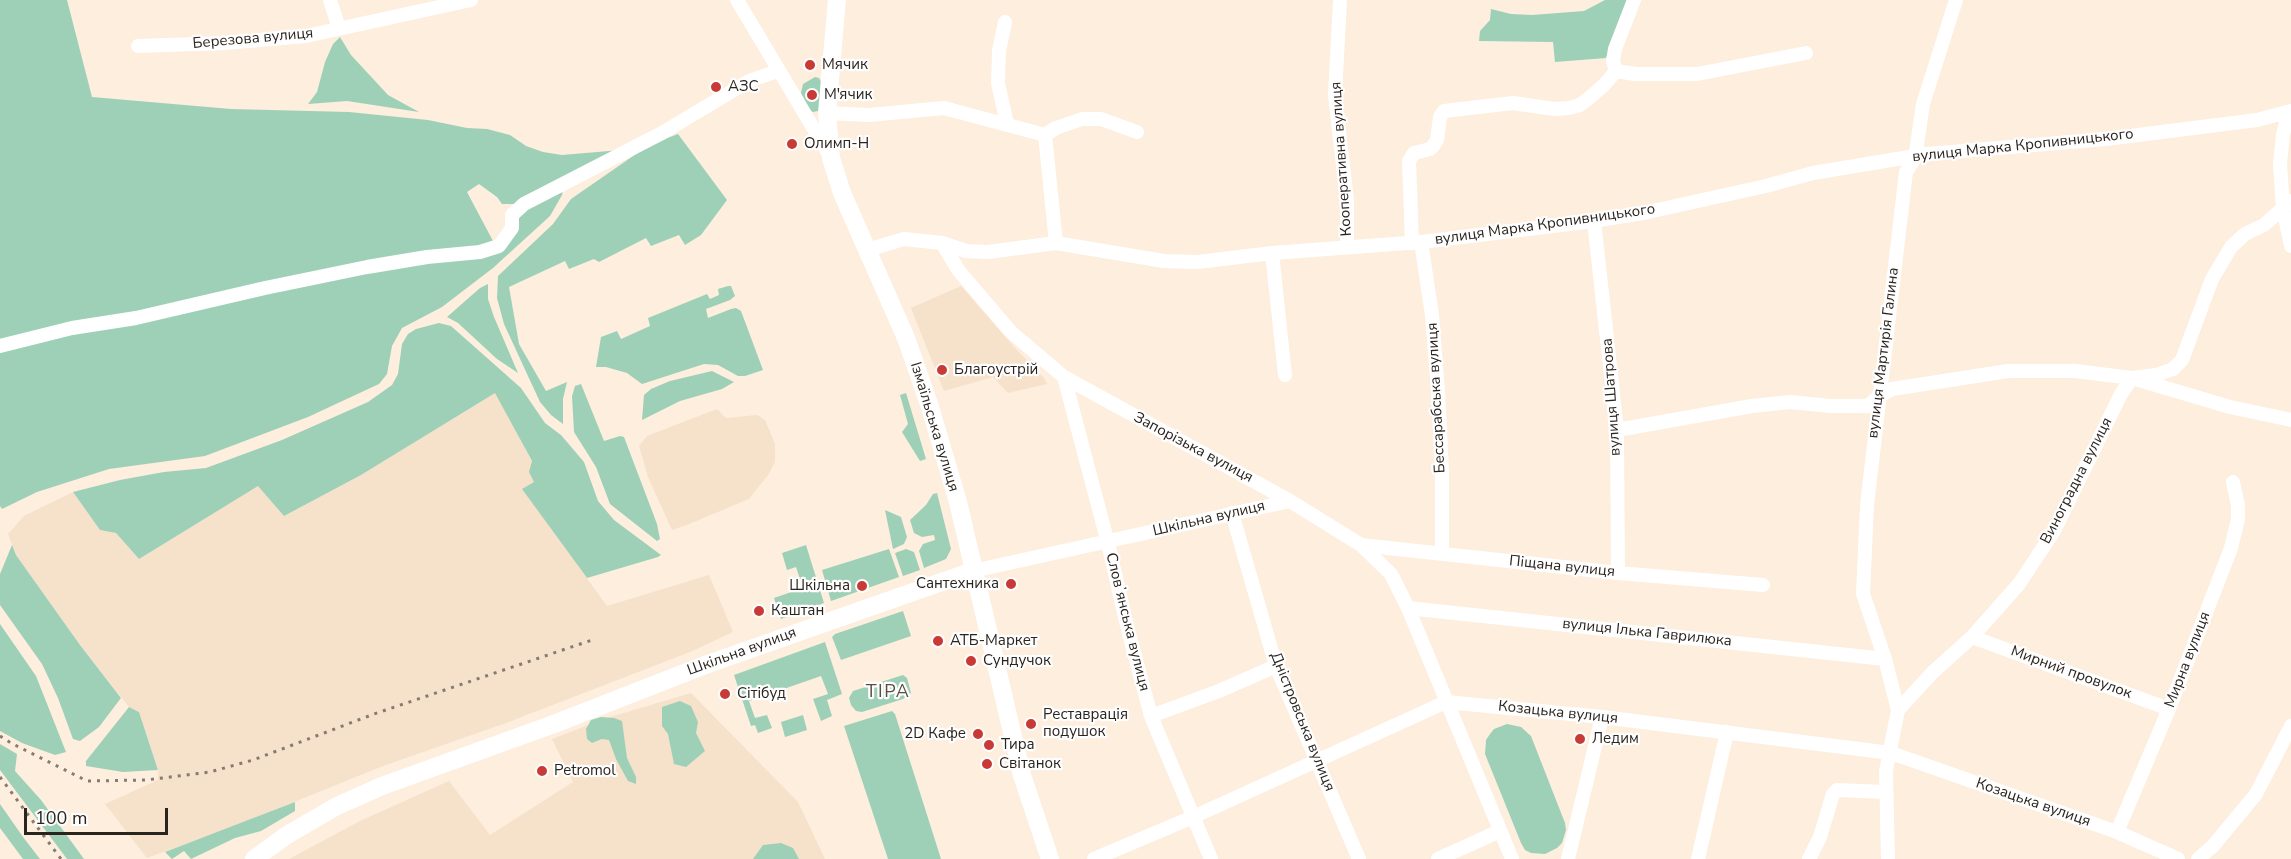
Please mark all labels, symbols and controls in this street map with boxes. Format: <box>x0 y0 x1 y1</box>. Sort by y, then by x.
street label: Березова вулиця <box>192 25 314 53</box>
place label: Мячик <box>822 56 868 74</box>
marker: Мячик <box>803 58 817 72</box>
place label: АЗС <box>728 78 759 96</box>
marker: АЗС <box>709 80 723 94</box>
street label: Кооперативна вулиця <box>1328 81 1356 237</box>
place label: М'ячик <box>824 86 872 104</box>
marker: М'ячик <box>805 88 819 102</box>
street label: вулиця Марка Кропивницького <box>1912 125 2134 167</box>
place label: Олимп-Н <box>804 135 869 153</box>
marker: Олимп-Н <box>785 137 799 151</box>
street label: вулиця Марка Кропивницького <box>1434 201 1656 249</box>
street label: вулиця Мартирія Галина <box>1865 267 1903 439</box>
street label: Бессарабська вулиця <box>1424 322 1450 474</box>
street label: вулиця Шатрова <box>1599 337 1625 457</box>
street label: Ізмаїльська вулиця <box>906 360 962 494</box>
place label: Благоустрій <box>954 361 1038 379</box>
marker: Благоустрій <box>935 363 949 377</box>
street label: Запорізька вулиця <box>1130 409 1256 487</box>
street label: Виноградна вулиця <box>2037 415 2117 547</box>
street label: Шкільна вулиця <box>1151 497 1267 541</box>
street label: Словʼянська вулиця <box>1101 551 1153 693</box>
street label: Піщана вулиця <box>1508 552 1616 582</box>
place label: Сантехника <box>916 575 999 593</box>
place label: Шкільна <box>789 577 850 595</box>
marker: Сантехника <box>1004 577 1018 591</box>
marker: Шкільна <box>855 579 869 593</box>
place label: Каштан <box>771 602 824 620</box>
marker: Каштан <box>752 604 766 618</box>
street label: Мирна вулиця <box>2161 610 2215 710</box>
street label: вулиця Ілька Гаврилюка <box>1561 615 1733 651</box>
street label: Шкільна вулиця <box>685 624 799 680</box>
place label: АТБ-Маркет <box>950 632 1037 650</box>
marker: АТБ-Маркет <box>931 634 945 648</box>
street label: Мирний провулок <box>2008 643 2134 703</box>
street label: Дністровська вулиця <box>1266 650 1338 794</box>
place label: Сундучок <box>983 652 1051 670</box>
marker: Сундучок <box>964 654 978 668</box>
district label: ТІРА <box>866 682 910 704</box>
place label: Сітібуд <box>737 685 786 703</box>
marker: Сітібуд <box>718 687 732 701</box>
street label: Козацька вулиця <box>1497 698 1619 728</box>
place label: Реставрація подушок <box>1043 706 1128 741</box>
marker: Реставрація подушок <box>1024 717 1038 731</box>
place label: 2D Кафе <box>904 725 966 743</box>
marker: 2D Кафе <box>971 727 985 741</box>
place label: Ледим <box>1592 730 1639 748</box>
marker: Ледим <box>1573 732 1587 746</box>
place label: Тира <box>1001 736 1035 754</box>
marker: Тира <box>982 738 996 752</box>
place label: Світанок <box>999 755 1061 773</box>
marker: Світанок <box>980 757 994 771</box>
place label: Petromol <box>554 762 616 780</box>
marker: Petromol <box>535 764 549 778</box>
street label: Козацька вулиця <box>1973 775 2093 831</box>
scale bar <box>27 796 171 834</box>
text: 100 m <box>35 806 87 830</box>

